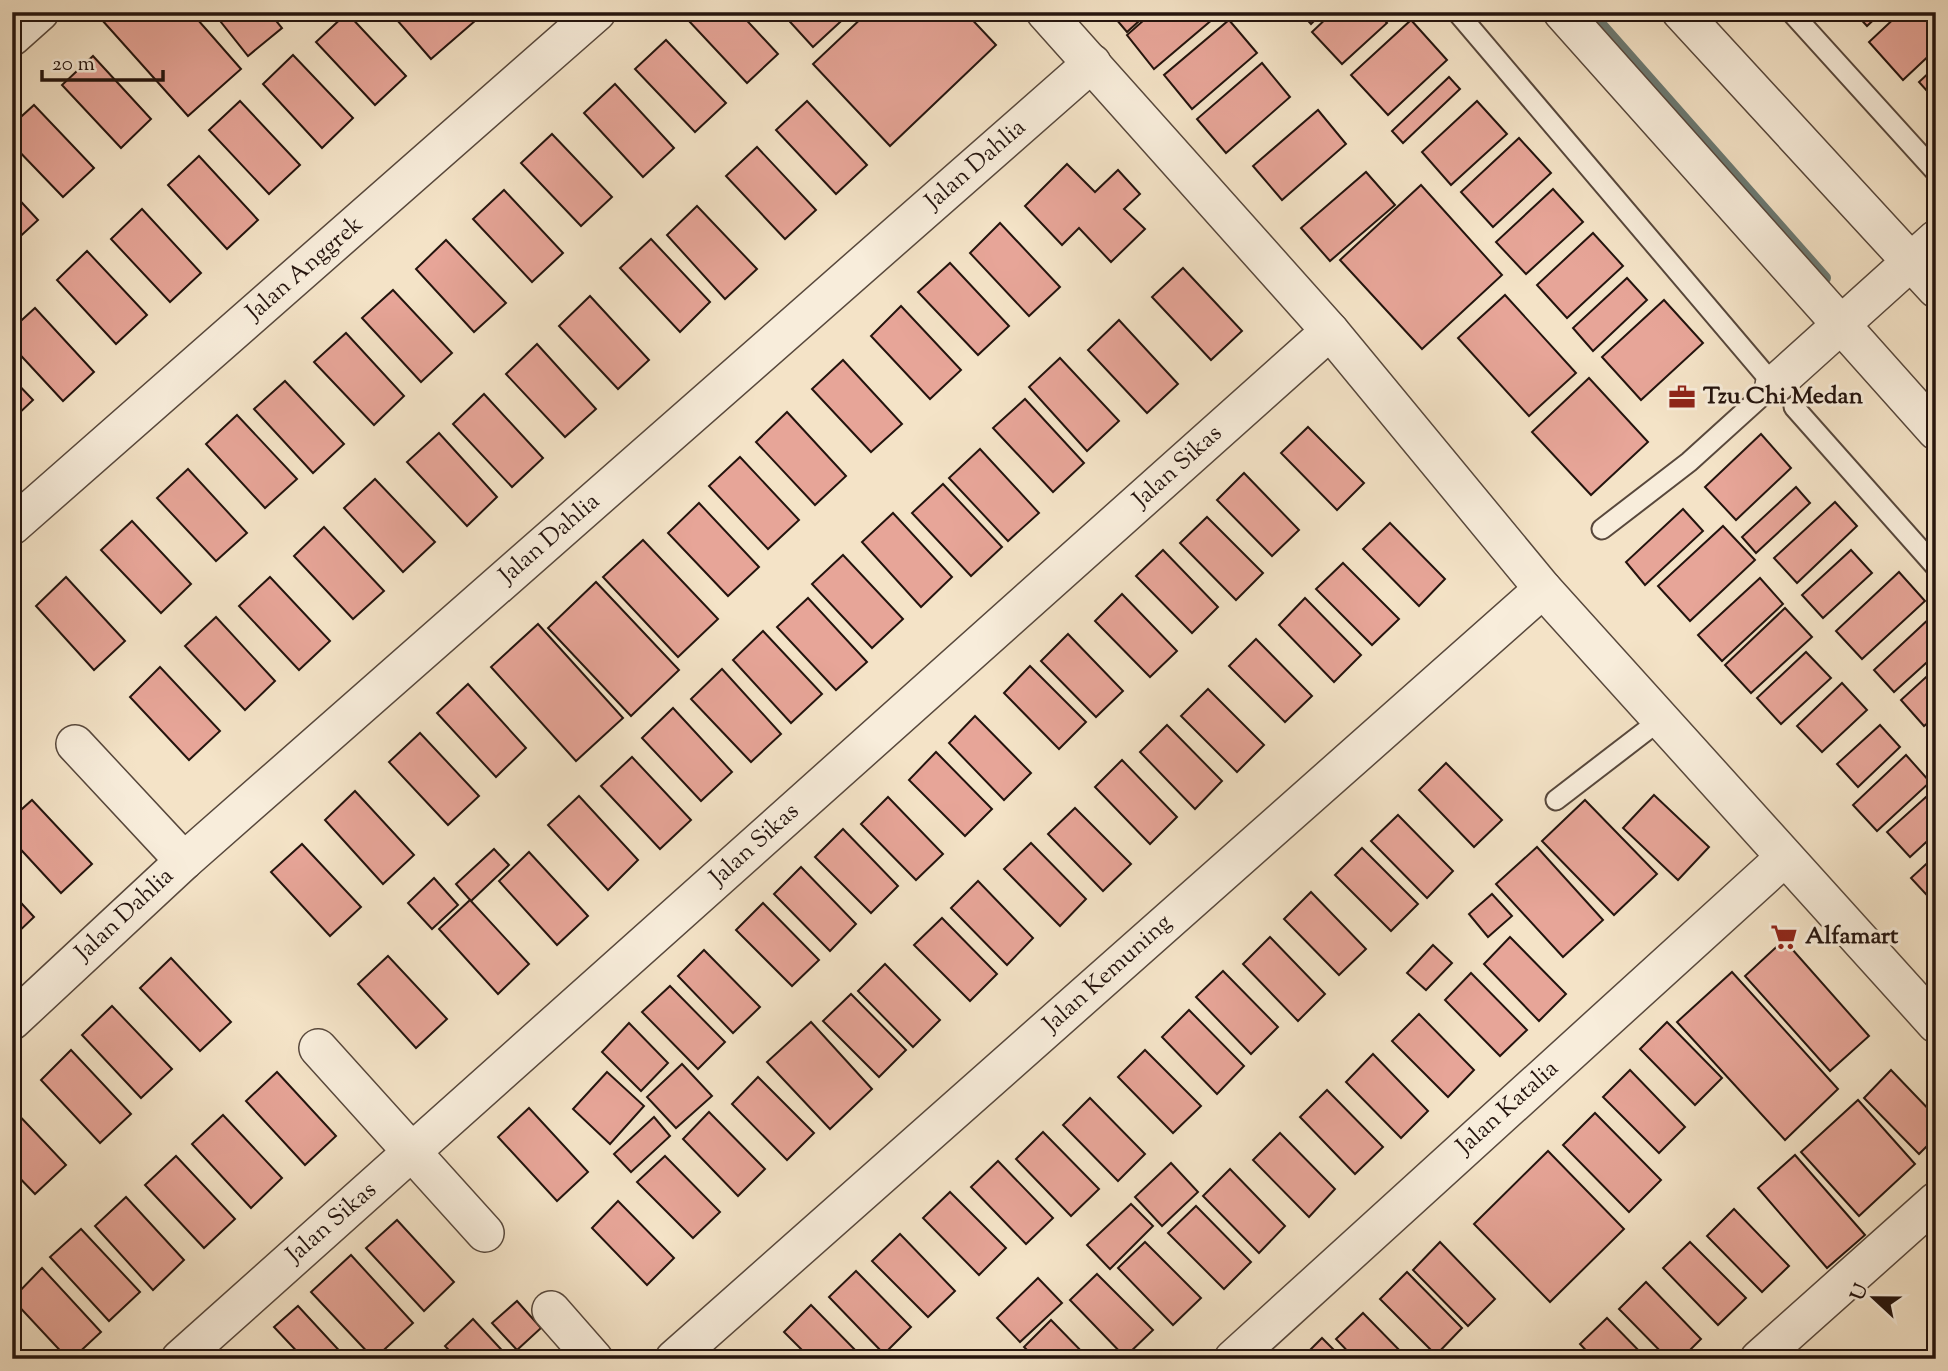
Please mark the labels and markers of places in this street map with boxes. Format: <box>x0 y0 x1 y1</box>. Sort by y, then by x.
place label: Tzu Chi Medan <box>1703 380 1864 414</box>
office icon: Tzu Chi Medan <box>1667 382 1697 412</box>
place label: Alfamart <box>1805 920 1899 954</box>
supermarket icon: Alfamart <box>1769 922 1799 952</box>

